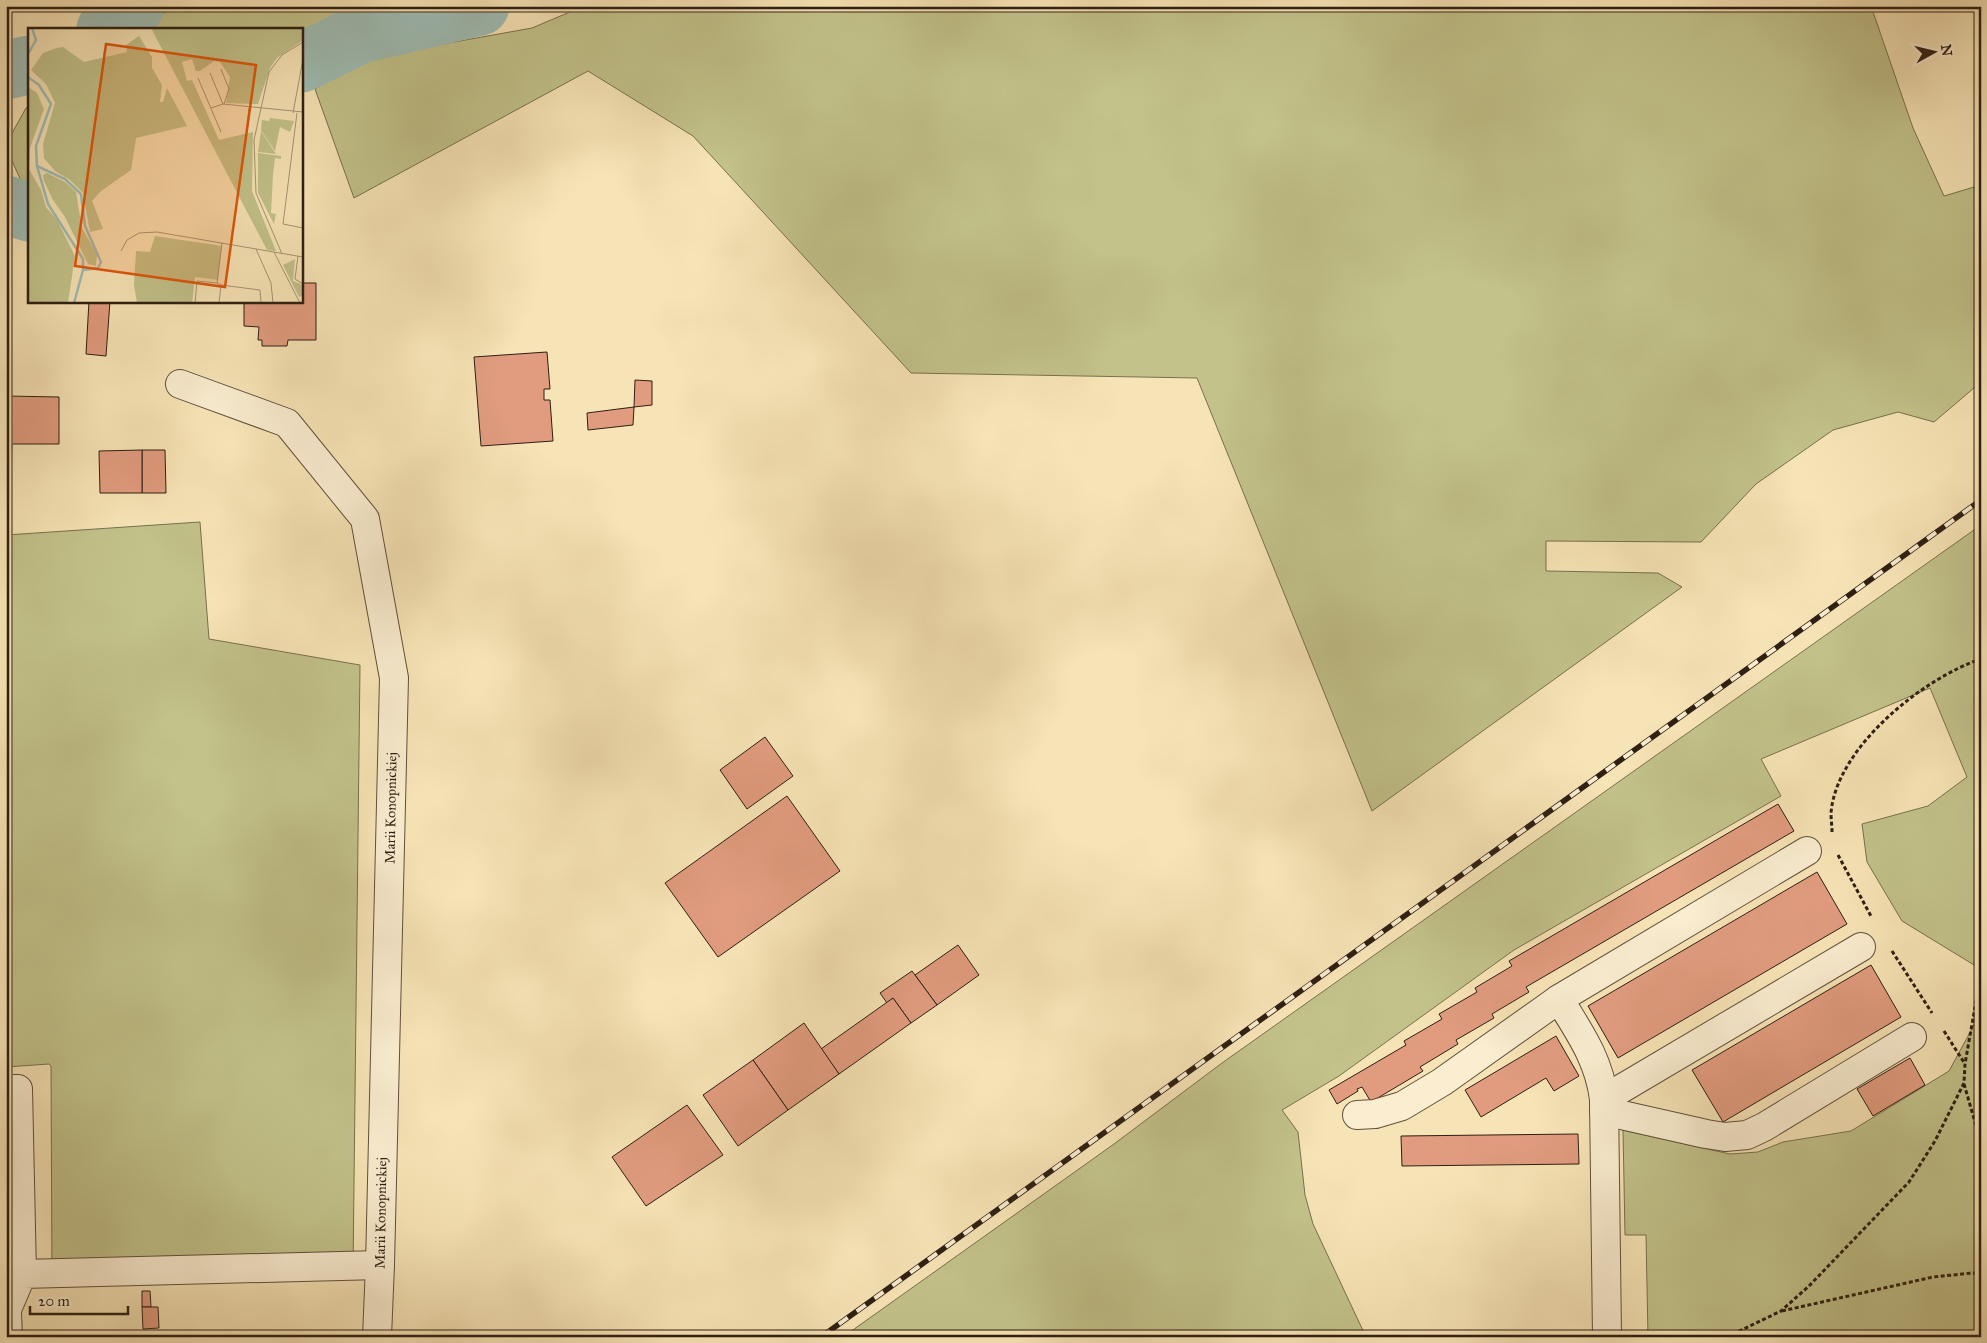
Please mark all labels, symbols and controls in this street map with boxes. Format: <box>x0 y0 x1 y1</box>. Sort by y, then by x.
inset map <box>28 28 302 302</box>
north arrow <box>1910 28 1960 78</box>
text: N <box>1937 43 1956 57</box>
street label: Marii Konopnickiej <box>382 752 400 864</box>
street label: Marii Konopnickiej <box>372 1157 390 1269</box>
scale bar <box>30 1283 128 1315</box>
text: 20 m <box>38 1292 70 1310</box>

